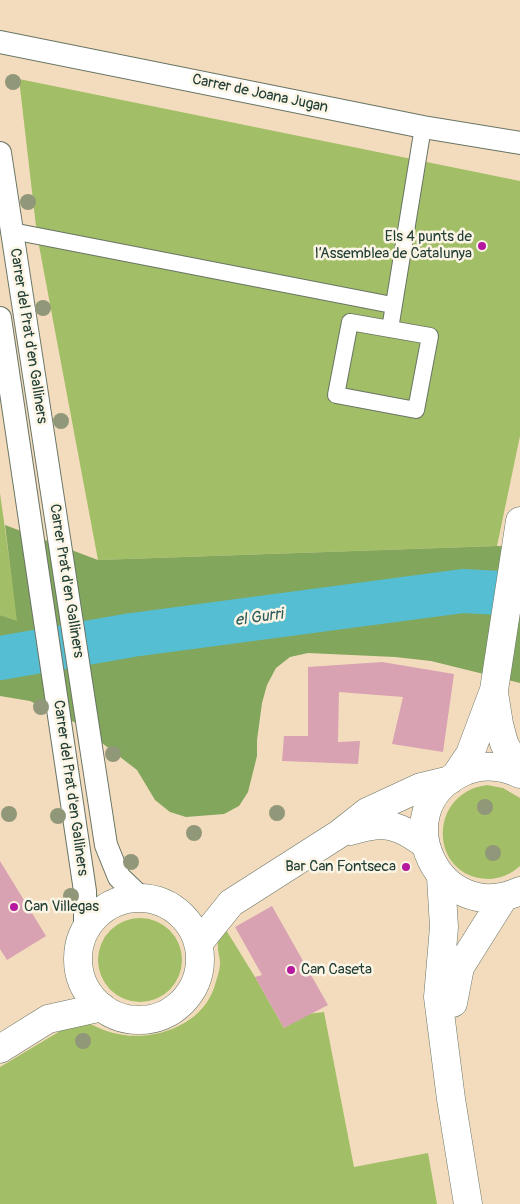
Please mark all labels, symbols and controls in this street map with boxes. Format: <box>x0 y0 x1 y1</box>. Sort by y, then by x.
street label: Carrer de Joana Jugan <box>190 71 330 117</box>
place label: Els 4 punts de l’Assemblea de Catalunya <box>315 228 472 263</box>
marker: Els 4 punts de l’Assemblea de Catalunya <box>476 240 488 252</box>
street label: Carrer del Prat d'en Galliners <box>5 247 51 425</box>
street label: Carrer Prat d'en Galliners <box>45 503 87 659</box>
water label: el Gurri <box>234 605 284 631</box>
street label: Carrer del Prat d'en Galliners <box>49 699 91 877</box>
place label: Bar Can Fontseca <box>285 858 396 876</box>
marker: Bar Can Fontseca <box>400 861 412 873</box>
place label: Can Villegas <box>24 898 99 916</box>
marker: Can Villegas <box>8 901 20 913</box>
place label: Can Caseta <box>301 961 372 979</box>
marker: Can Caseta <box>285 964 297 976</box>

